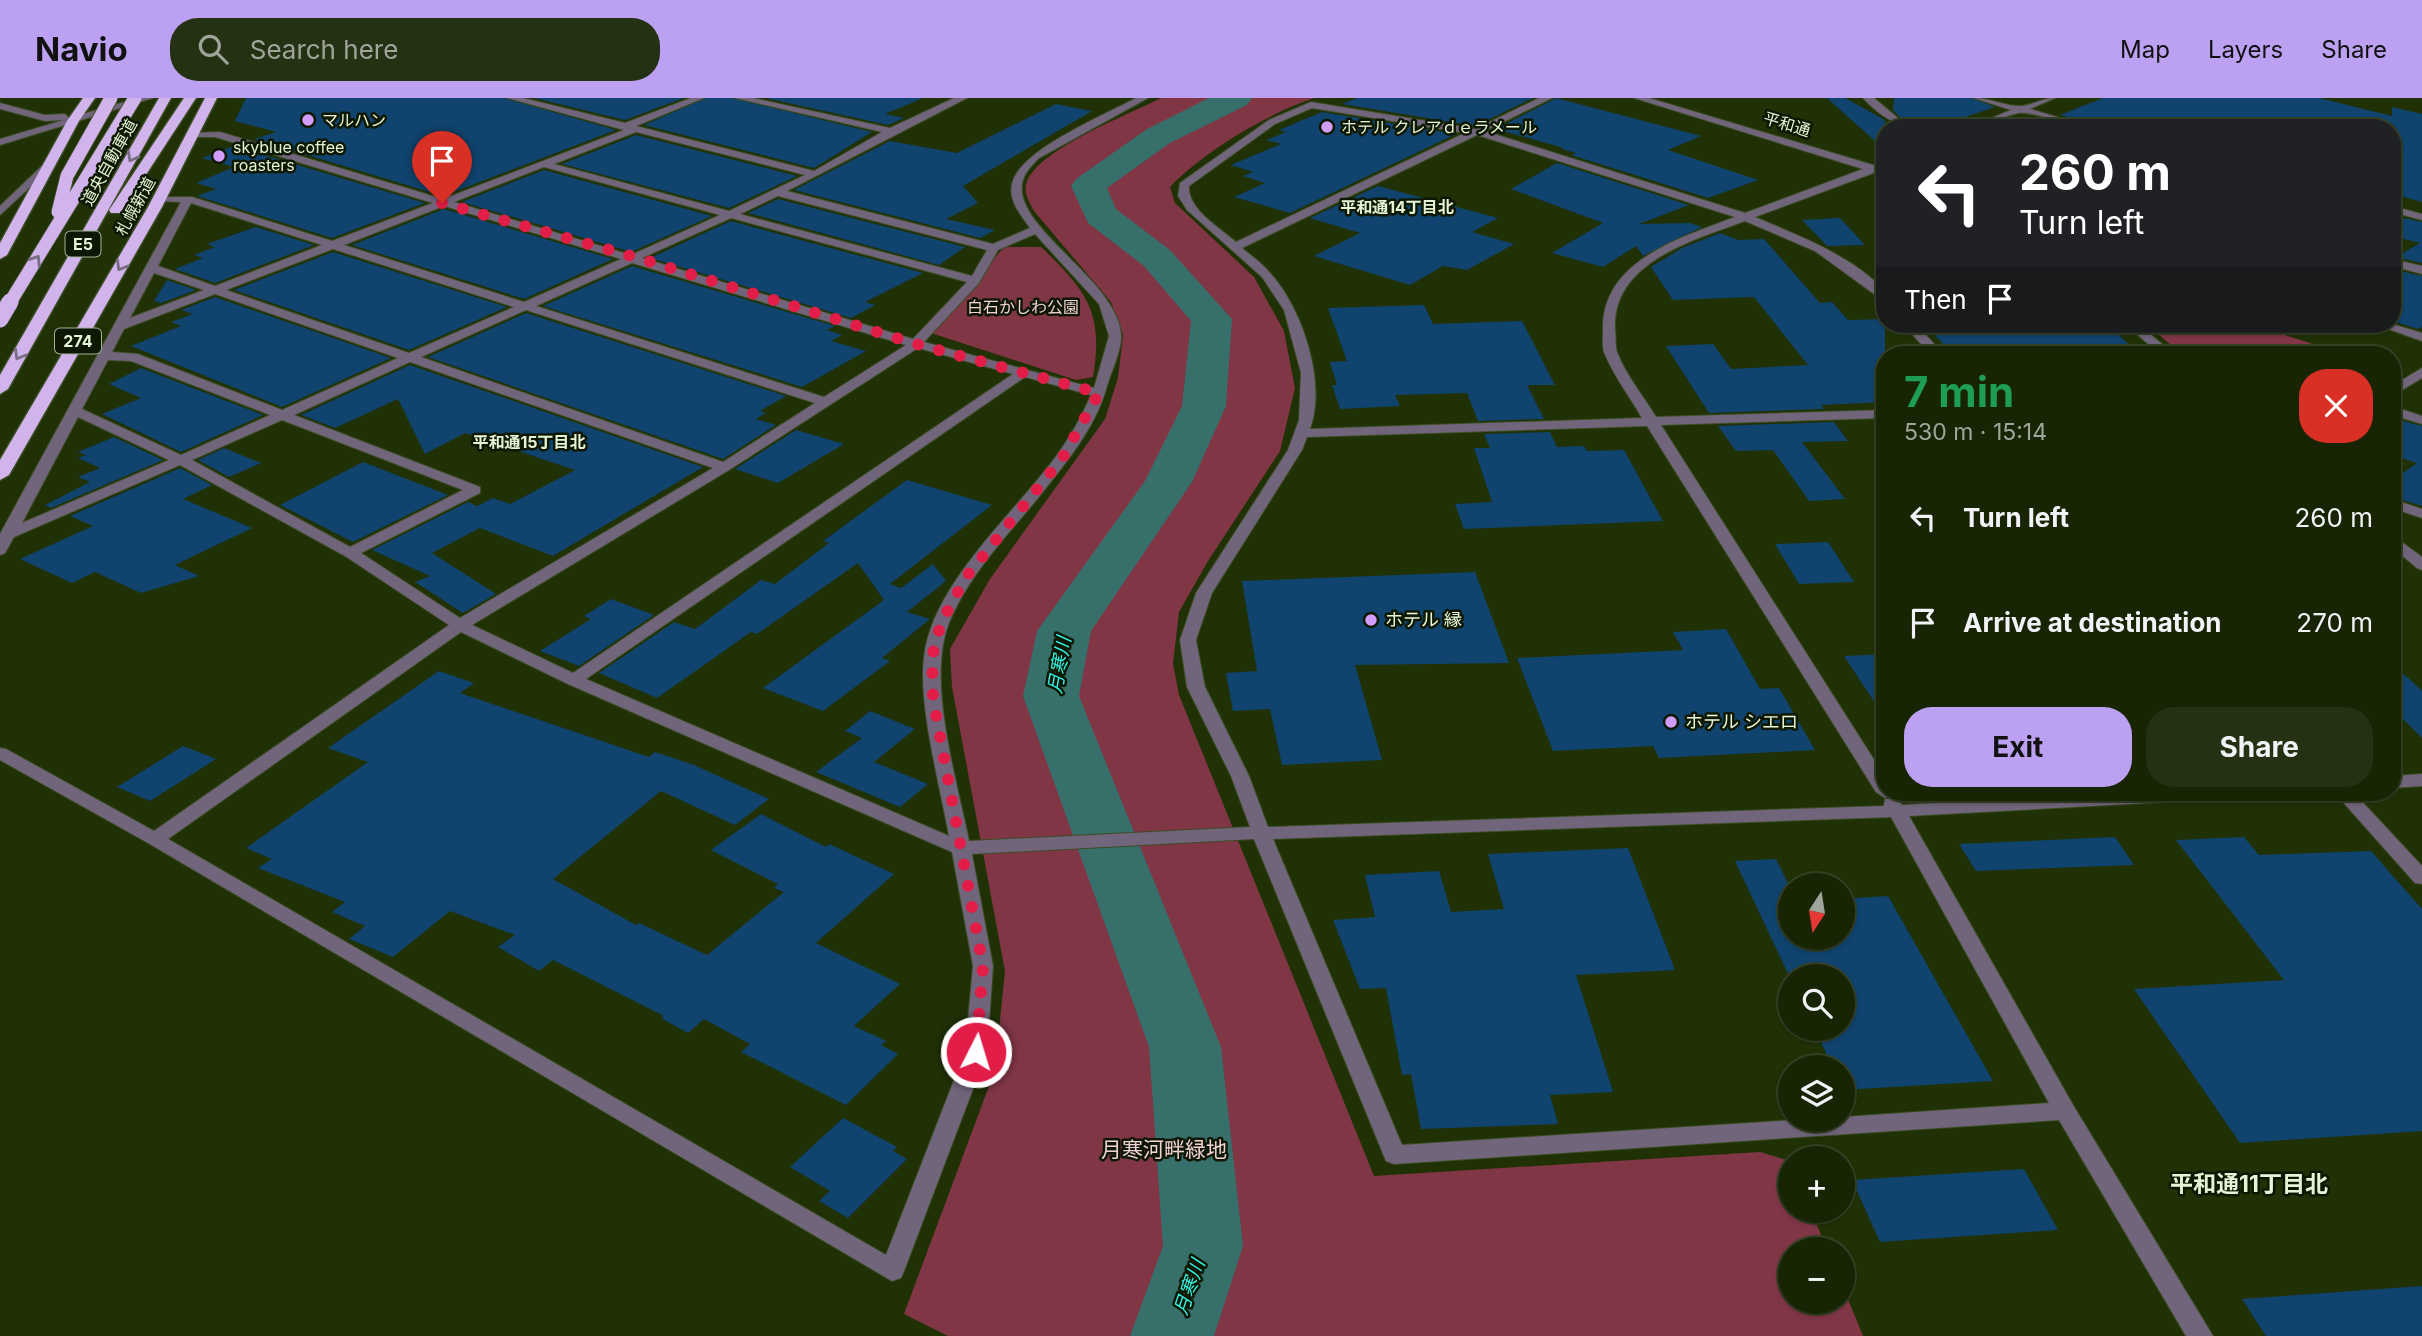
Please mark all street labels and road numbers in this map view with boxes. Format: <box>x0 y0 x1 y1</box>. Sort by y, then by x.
street label: 平和通 <box>1761 107 1813 141</box>
street label: 道央自動車道 <box>77 115 141 209</box>
street label: 札幌新道 <box>111 173 159 239</box>
road number: E5 <box>66 232 100 256</box>
road number: 274 <box>55 328 101 354</box>

